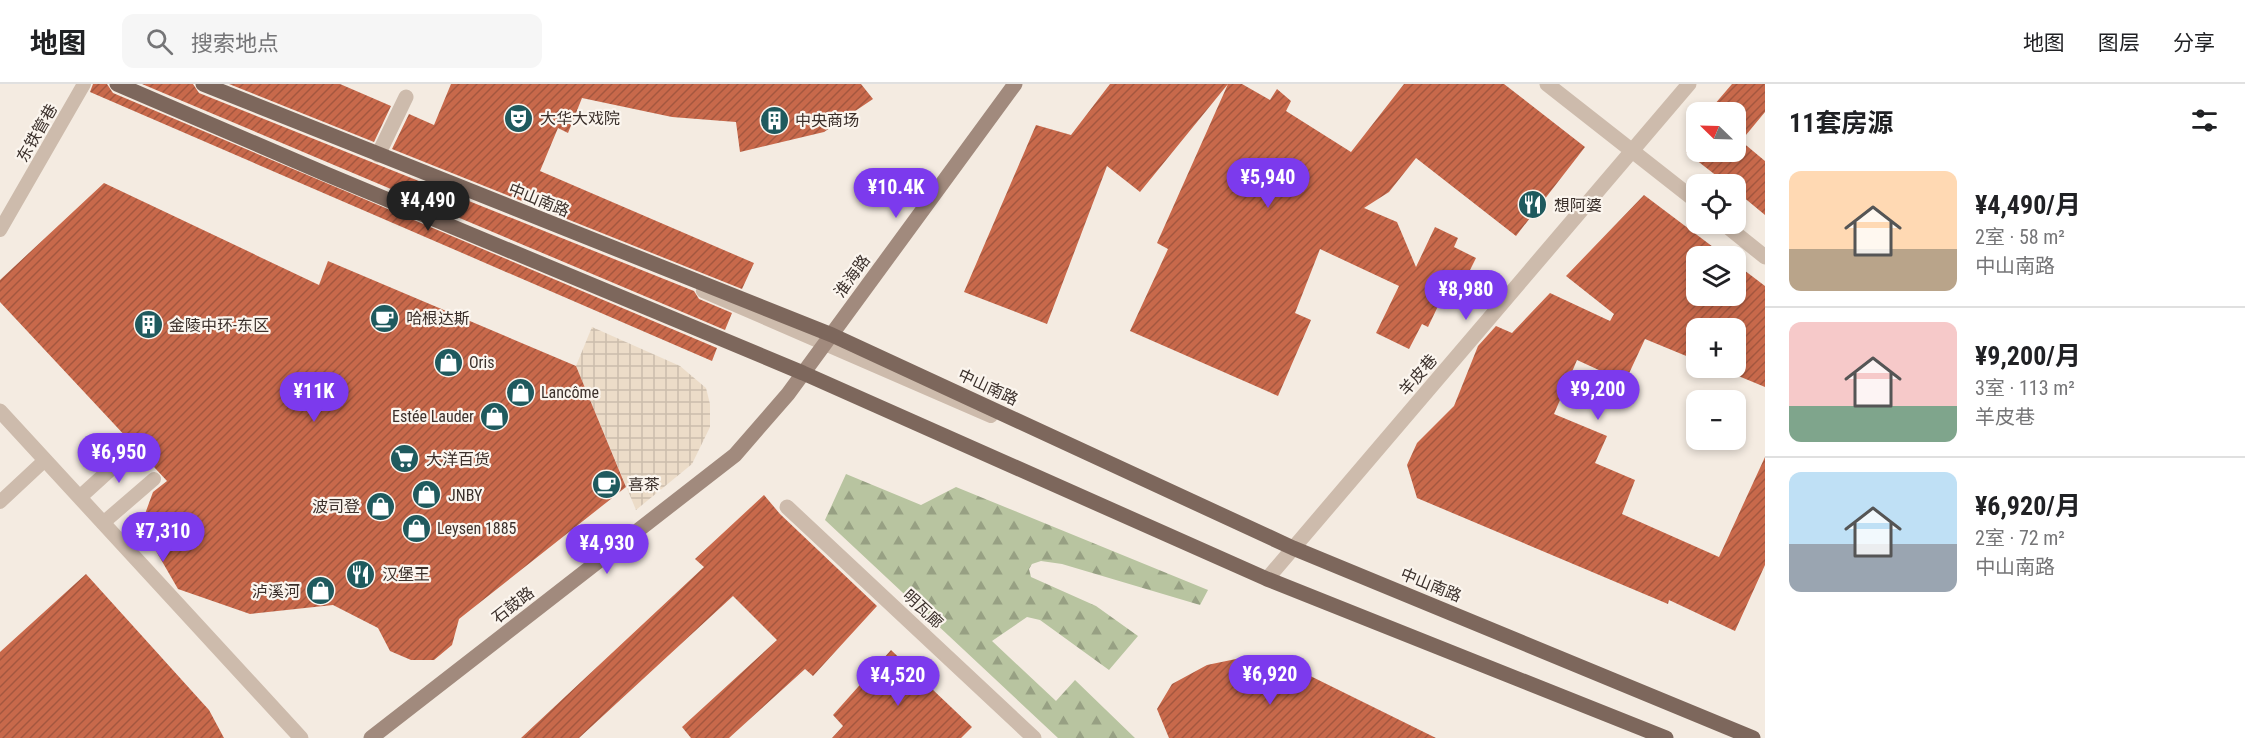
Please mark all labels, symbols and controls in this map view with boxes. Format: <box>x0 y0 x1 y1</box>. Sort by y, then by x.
search box <box>122 14 542 68</box>
icon: search <box>143 25 176 58</box>
text: 地图 <box>30 27 86 60</box>
text: 搜索地点 <box>191 31 279 56</box>
text: 地图 <box>2023 31 2065 55</box>
text: 图层 <box>2098 31 2140 55</box>
text: 分享 <box>2173 31 2215 55</box>
street label: 东铁管巷 <box>13 101 61 165</box>
theatre icon: 大华大戏院 <box>503 102 535 134</box>
north arrow <box>1686 102 1746 162</box>
map controls <box>1686 102 1746 450</box>
building icon: 中央商场 <box>758 104 790 136</box>
icon: filters <box>2188 104 2221 137</box>
text: 11套房源 <box>1789 108 1893 138</box>
place label: 大华大戏院 <box>540 109 620 128</box>
place label: 中央商场 <box>795 111 859 130</box>
pin: ¥5,940 <box>1219 158 1317 209</box>
text: ¥5,940 <box>1241 165 1295 189</box>
pin: ¥10.4K <box>847 168 945 219</box>
button: locate <box>1686 174 1746 234</box>
text: ¥10.4K <box>868 175 924 199</box>
street label: 中山南路 <box>506 179 572 221</box>
pin: ¥4,490 <box>379 181 477 232</box>
text: ¥4,490 <box>401 188 455 212</box>
restaurant icon: 想阿婆 <box>1517 189 1549 221</box>
text: ¥4,490/月 <box>1975 190 2081 220</box>
icon: home <box>1837 195 1909 267</box>
place label: 想阿婆 <box>1554 196 1602 215</box>
text: 2室 · 58 m² <box>1975 225 2065 249</box>
button: layers <box>1686 246 1746 306</box>
street label: 淮海路 <box>830 251 874 301</box>
text: 中山南路 <box>1975 254 2055 278</box>
pin: ¥8,980 <box>1417 270 1515 321</box>
text: ¥8,980 <box>1439 277 1493 301</box>
cafe icon: 哈根达斯 <box>369 302 401 334</box>
building icon: 金陵中环-东区 <box>132 309 164 341</box>
place label: 哈根达斯 <box>406 309 470 328</box>
place label: 金陵中环-东区 <box>169 316 269 335</box>
button: + <box>1686 318 1746 378</box>
text: ¥9,200/月 <box>1975 341 2081 371</box>
shop icon: Oris <box>432 346 464 378</box>
icon: home <box>1837 346 1909 418</box>
street label: 羊皮巷 <box>1395 351 1441 399</box>
place label: Oris <box>469 353 494 372</box>
street label: 中山南路 <box>955 365 1021 409</box>
pin: ¥9,200 <box>1549 370 1647 421</box>
pin: ¥11K <box>278 372 350 423</box>
shop icon: Lancôme <box>504 376 536 408</box>
text: 3室 · 113 m² <box>1975 376 2075 400</box>
text: ¥9,200 <box>1571 377 1625 401</box>
text: ¥11K <box>294 379 334 403</box>
place label: Lancôme <box>541 383 599 402</box>
button: − <box>1686 390 1746 450</box>
shop icon: Estée Lauder <box>479 400 511 432</box>
text: 羊皮巷 <box>1975 405 2035 429</box>
place label: Estée Lauder <box>392 407 474 426</box>
pin: ¥6,950 <box>70 433 168 484</box>
text: ¥6,950 <box>92 440 146 464</box>
supermarket icon: 大洋百货 <box>389 443 421 475</box>
place label: 大洋百货 <box>426 450 490 469</box>
cafe icon: 喜茶 <box>591 468 623 500</box>
place label: 喜茶 <box>628 475 660 494</box>
shop icon: JNBY <box>411 479 443 511</box>
place label: JNBY <box>448 486 483 505</box>
shop icon: 波司登 <box>365 490 397 522</box>
text: ¥6,920/月 <box>1975 491 2081 521</box>
icon: home <box>1837 496 1909 568</box>
place label: 波司登 <box>312 497 360 516</box>
pin: ¥7,310 <box>114 512 212 563</box>
shop icon: Leysen 1885 <box>400 512 432 544</box>
text: ¥7,310 <box>136 519 190 543</box>
place label: Leysen 1885 <box>437 519 517 538</box>
pin: ¥4,930 <box>558 524 656 575</box>
text: 2室 · 72 m² <box>1975 526 2065 550</box>
text: ¥4,930 <box>580 531 634 555</box>
text: 中山南路 <box>1975 555 2055 579</box>
restaurant icon: 汉堡王 <box>345 558 377 590</box>
street label: 中山南路 <box>1398 564 1464 606</box>
place label: 汉堡王 <box>382 565 430 584</box>
shop icon: 泸溪河 <box>305 575 337 607</box>
place label: 泸溪河 <box>252 582 300 601</box>
street label: 石鼓路 <box>488 583 538 627</box>
street label: 明瓦廊 <box>899 586 947 632</box>
pin: ¥6,920 <box>1221 655 1319 706</box>
pin: ¥4,520 <box>849 656 947 707</box>
text: ¥6,920 <box>1243 662 1297 686</box>
text: ¥4,520 <box>871 663 925 687</box>

